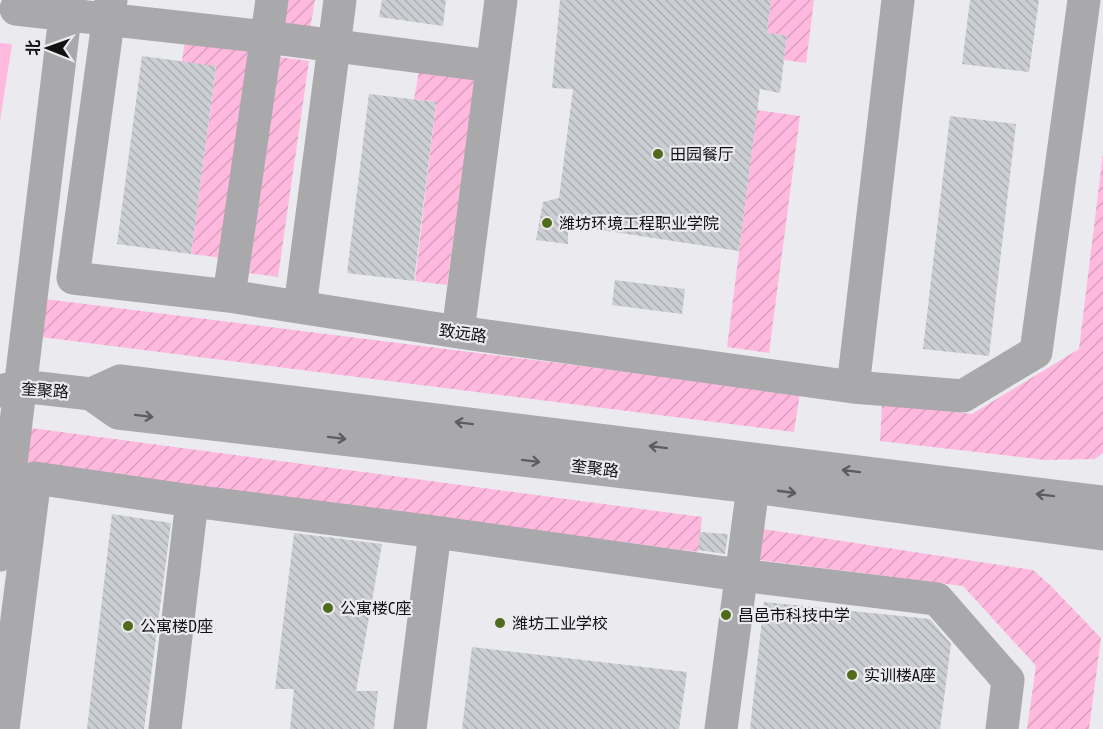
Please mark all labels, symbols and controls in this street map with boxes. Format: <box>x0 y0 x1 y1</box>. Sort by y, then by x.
north arrow <box>18 18 78 78</box>
text: 北 <box>24 40 42 56</box>
place label: 田园餐厅 <box>670 145 734 163</box>
marker: 田园餐厅 <box>651 147 665 161</box>
place label: 潍坊环境工程职业学院 <box>559 214 719 232</box>
marker: 潍坊环境工程职业学院 <box>540 216 554 230</box>
street label: 致远路 <box>438 321 488 345</box>
street label: 奎聚路 <box>20 379 70 401</box>
one-way arrow <box>133 411 153 422</box>
one-way arrow <box>455 418 475 429</box>
one-way arrow <box>327 433 347 444</box>
one-way arrow <box>648 441 668 452</box>
one-way arrow <box>521 456 541 467</box>
street label: 奎聚路 <box>570 456 620 480</box>
one-way arrow <box>842 465 862 476</box>
one-way arrow <box>777 486 797 497</box>
one-way arrow <box>1036 489 1055 500</box>
place label: 公寓楼C座 <box>340 599 411 617</box>
marker: 公寓楼C座 <box>321 601 335 615</box>
place label: 昌邑市科技中学 <box>738 606 850 624</box>
marker: 昌邑市科技中学 <box>719 608 733 622</box>
place label: 潍坊工业学校 <box>512 614 608 632</box>
marker: 潍坊工业学校 <box>493 616 507 630</box>
place label: 公寓楼D座 <box>140 617 213 635</box>
marker: 公寓楼D座 <box>121 619 135 633</box>
place label: 实训楼A座 <box>864 666 936 684</box>
marker: 实训楼A座 <box>845 668 859 682</box>

